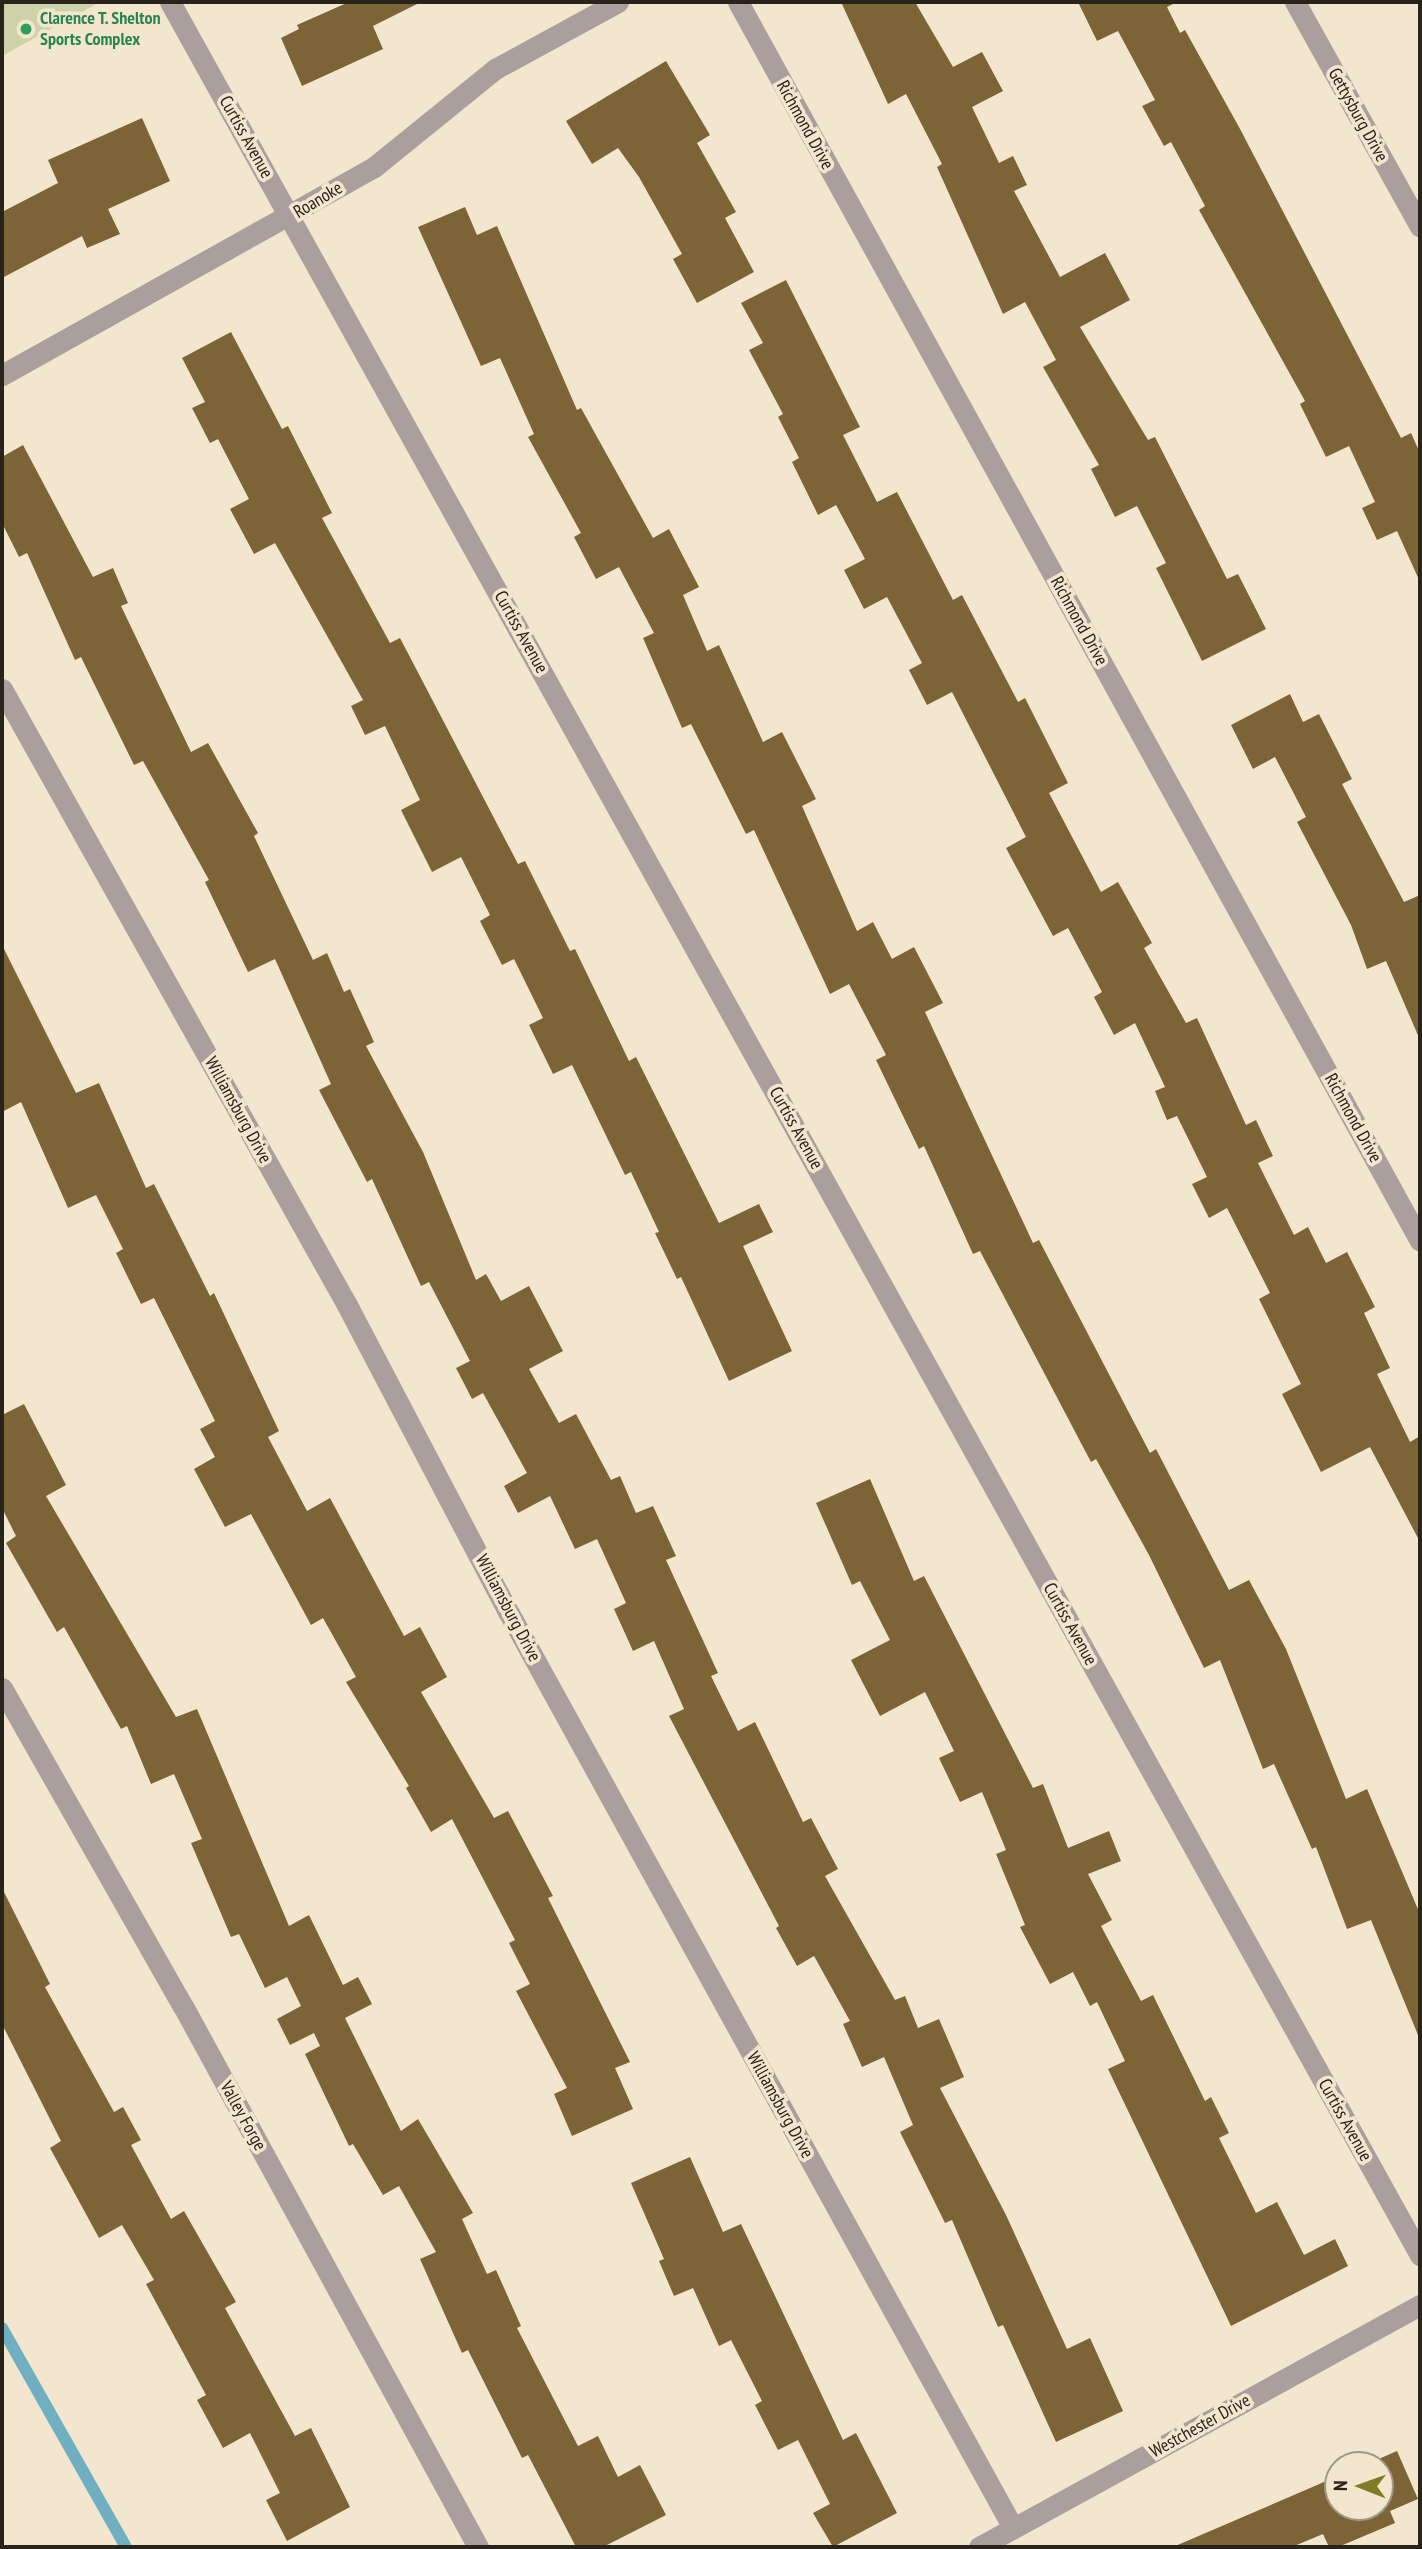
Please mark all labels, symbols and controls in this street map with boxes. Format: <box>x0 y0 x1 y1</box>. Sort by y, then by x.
place label: Clarence T. Shelton Sports Complex <box>40 8 162 50</box>
marker: Clarence T. Shelton Sports Complex <box>18 21 34 37</box>
street label: Gettysburg Drive <box>1323 64 1393 166</box>
street label: Richmond Drive <box>772 77 838 173</box>
street label: Curtiss Avenue <box>214 92 278 182</box>
street label: Roanoke <box>290 177 346 223</box>
street label: Richmond Drive <box>1046 573 1112 669</box>
street label: Curtiss Avenue <box>489 587 553 677</box>
street label: Williamsburg Drive <box>200 1053 276 1167</box>
street label: Richmond Drive <box>1320 1070 1386 1166</box>
street label: Curtiss Avenue <box>764 1083 828 1173</box>
street label: Williamsburg Drive <box>471 1551 545 1665</box>
street label: Curtiss Avenue <box>1038 1579 1102 1669</box>
street label: Williamsburg Drive <box>742 2048 818 2162</box>
street label: Curtiss Avenue <box>1313 2075 1377 2165</box>
street label: Valley Forge <box>215 2077 271 2155</box>
street label: Westchester Drive <box>1146 2390 1254 2462</box>
north arrow <box>1324 2451 1394 2521</box>
text: N <box>1328 2480 1352 2491</box>

